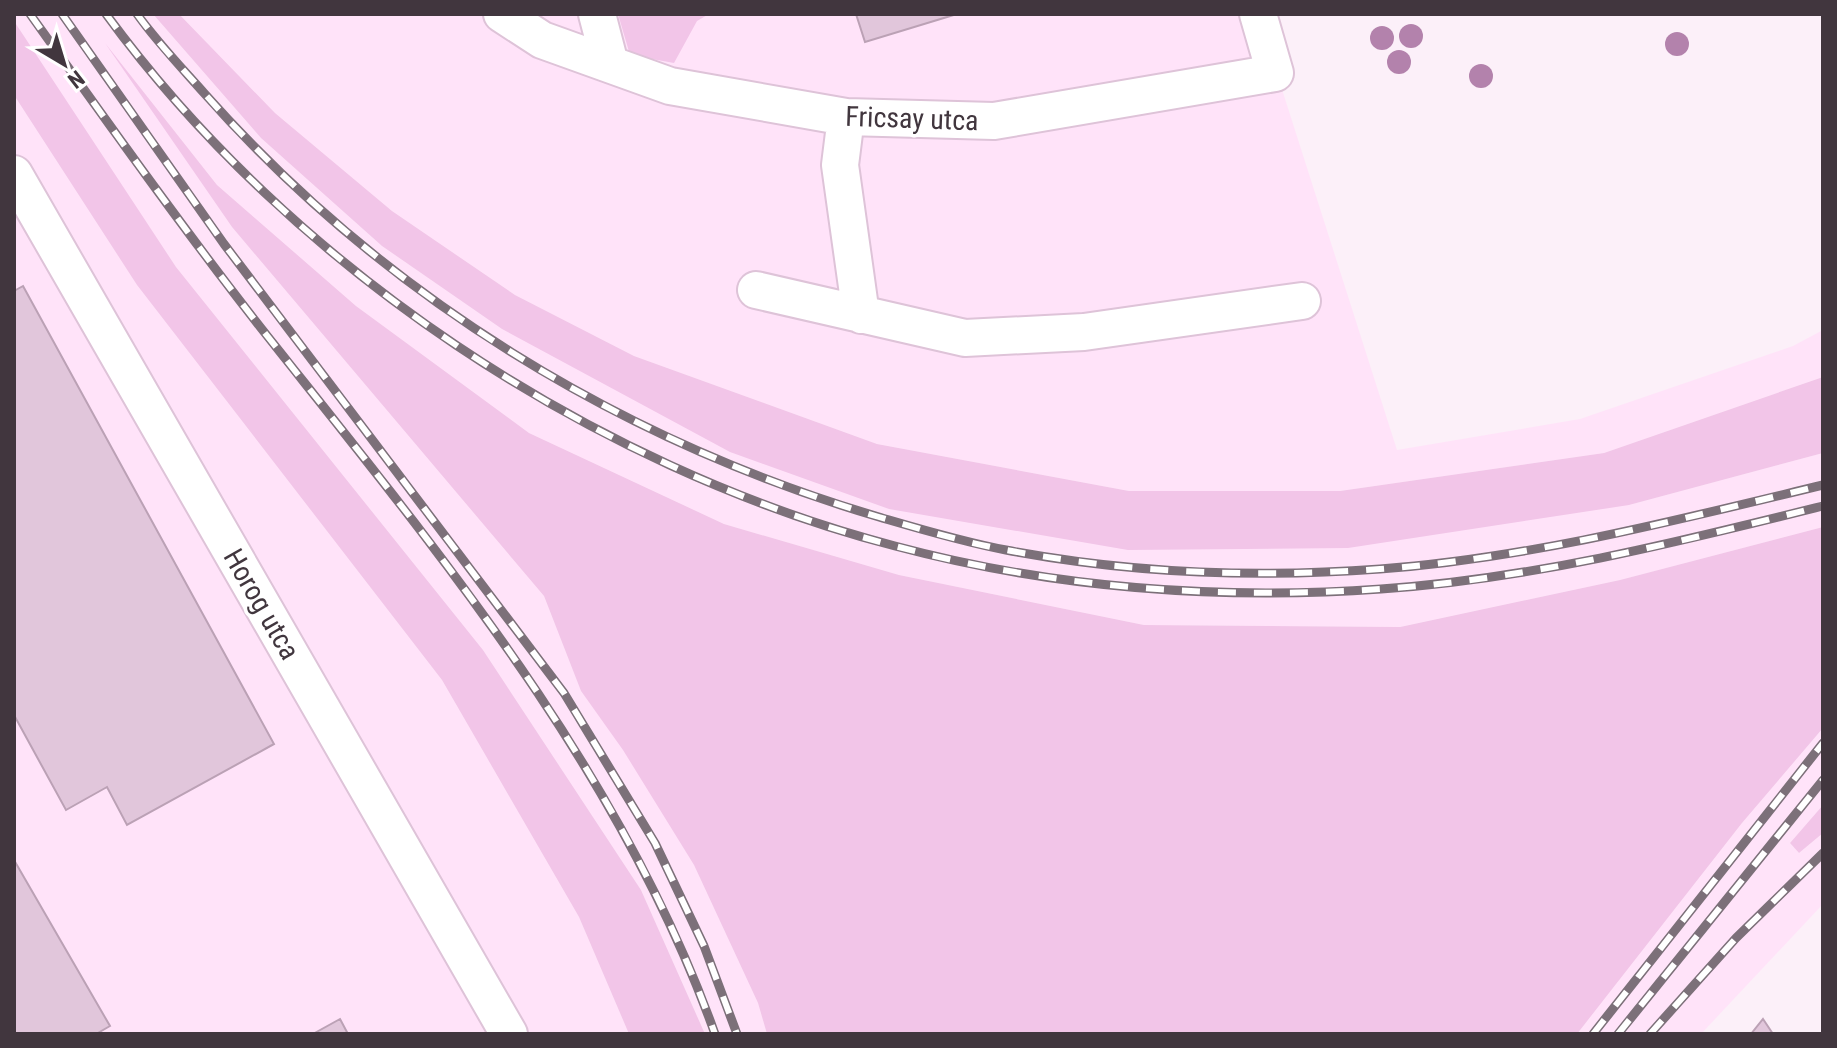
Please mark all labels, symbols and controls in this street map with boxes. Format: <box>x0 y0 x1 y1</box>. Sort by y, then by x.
north arrow <box>24 24 104 104</box>
text: N <box>63 65 89 93</box>
street label: Fricsay utca <box>845 100 979 137</box>
street label: Horog utca <box>217 543 306 665</box>

